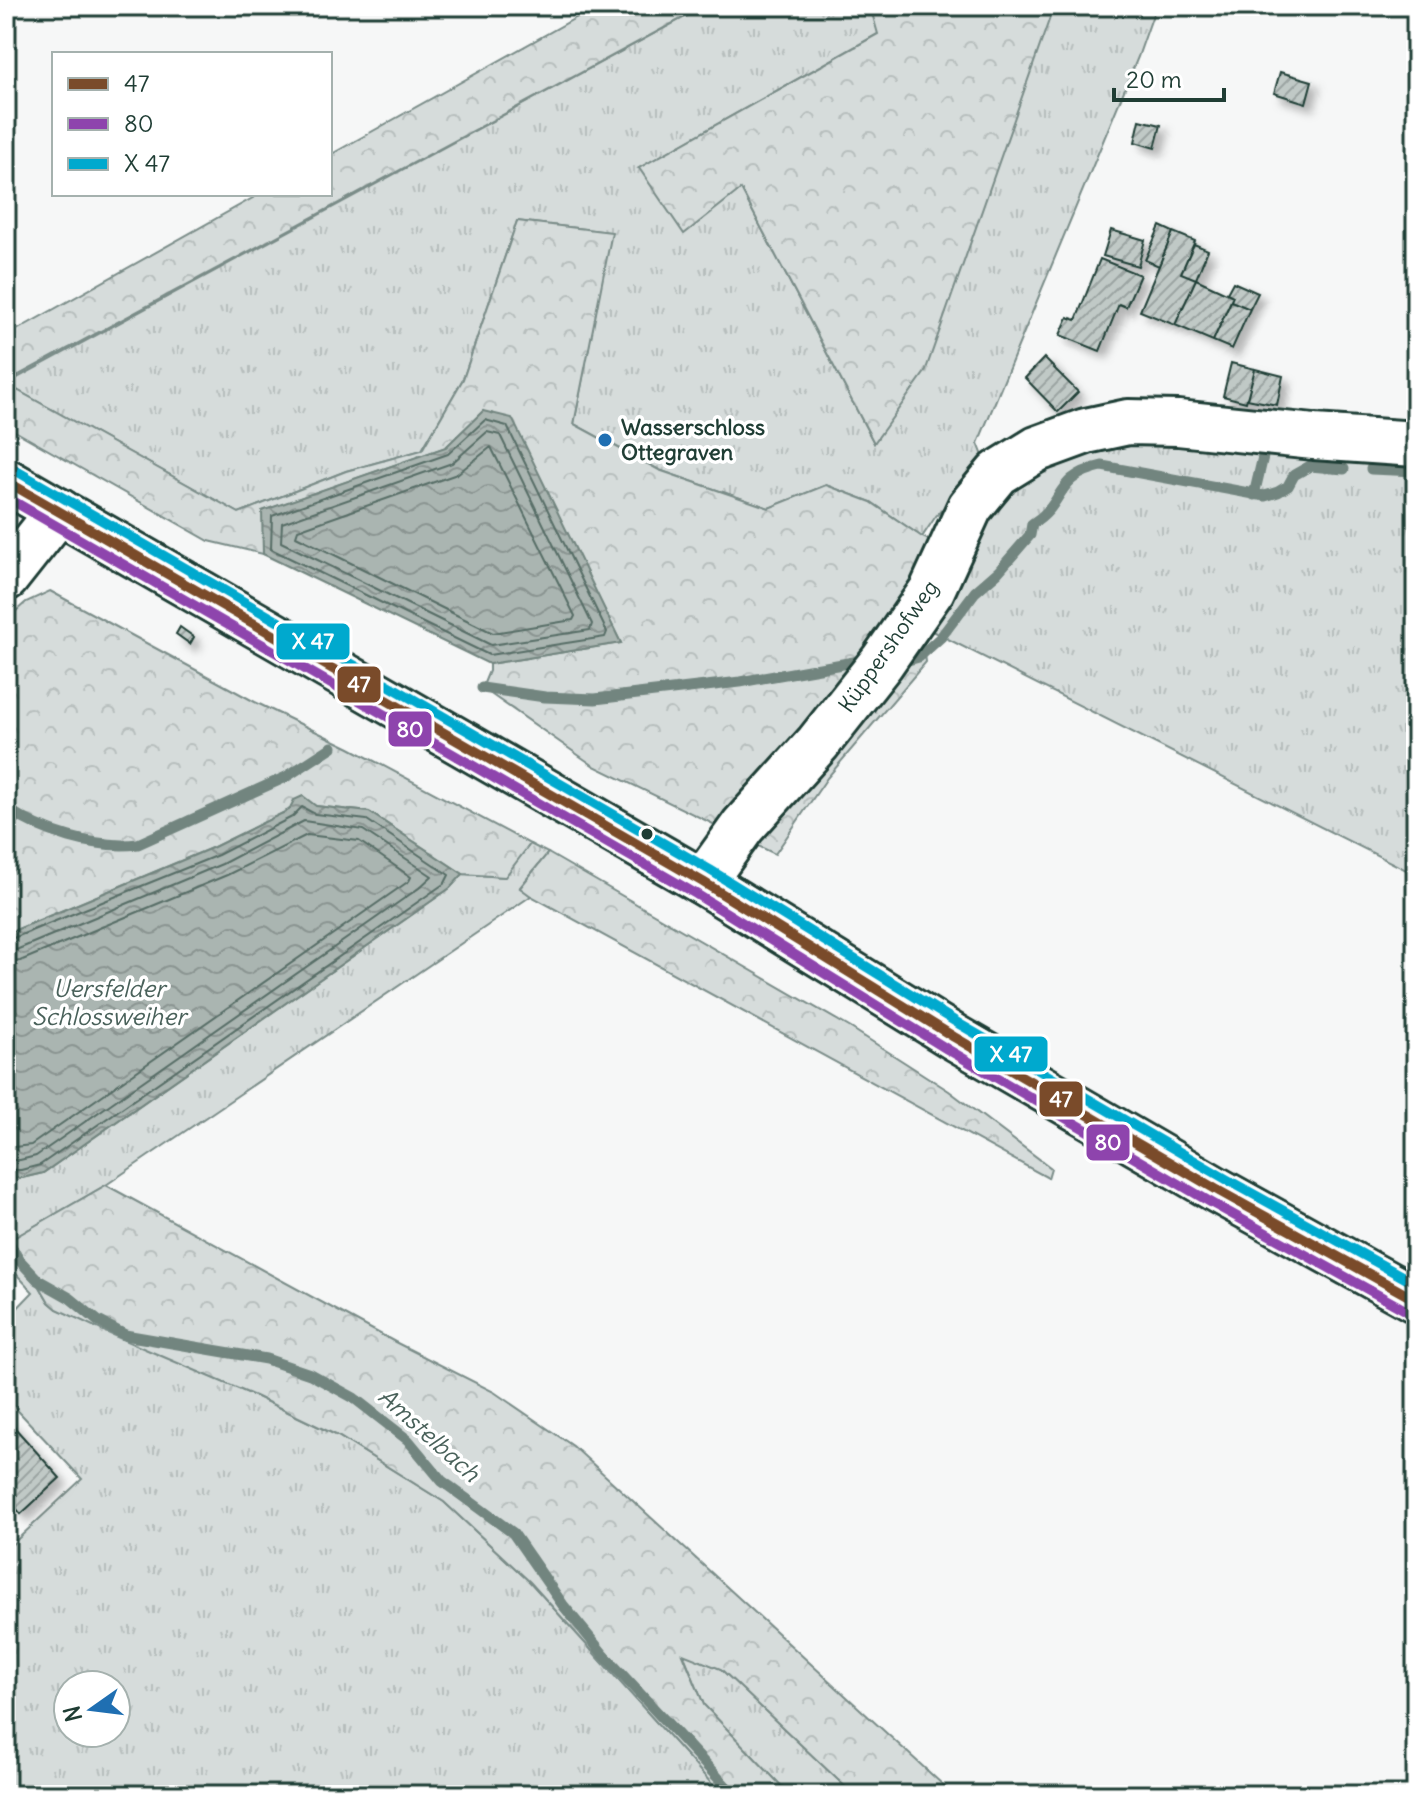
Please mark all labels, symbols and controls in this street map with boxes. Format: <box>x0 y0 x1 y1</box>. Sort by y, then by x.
legend <box>52 52 332 196</box>
scale bar <box>1114 52 1224 102</box>
text: 20 m <box>1126 64 1182 94</box>
text: 47 <box>124 68 150 98</box>
text: 80 <box>124 108 154 138</box>
text: X 47 <box>124 148 170 178</box>
place label: Wasserschloss Ottegraven <box>621 413 765 466</box>
marker: Wasserschloss Ottegraven <box>596 431 614 449</box>
street label: Küppershofweg <box>832 574 944 718</box>
line badge: X 47 <box>275 622 351 661</box>
text: X 47 <box>292 627 334 655</box>
line badge: 47 <box>336 665 382 704</box>
text: 47 <box>347 670 371 698</box>
line badge: 80 <box>387 710 433 748</box>
text: 80 <box>396 715 424 743</box>
unlabelled marker <box>639 826 655 842</box>
water label: Uersfelder Schlossweiher <box>32 973 189 1031</box>
line badge: X 47 <box>973 1035 1049 1073</box>
text: X 47 <box>990 1040 1032 1068</box>
line badge: 47 <box>1038 1080 1084 1118</box>
text: 47 <box>1049 1085 1073 1113</box>
line badge: 80 <box>1085 1123 1131 1162</box>
text: 80 <box>1094 1128 1122 1156</box>
water label: Amstelbach <box>373 1381 488 1488</box>
north arrow <box>52 1669 132 1749</box>
text: N <box>57 1703 88 1725</box>

